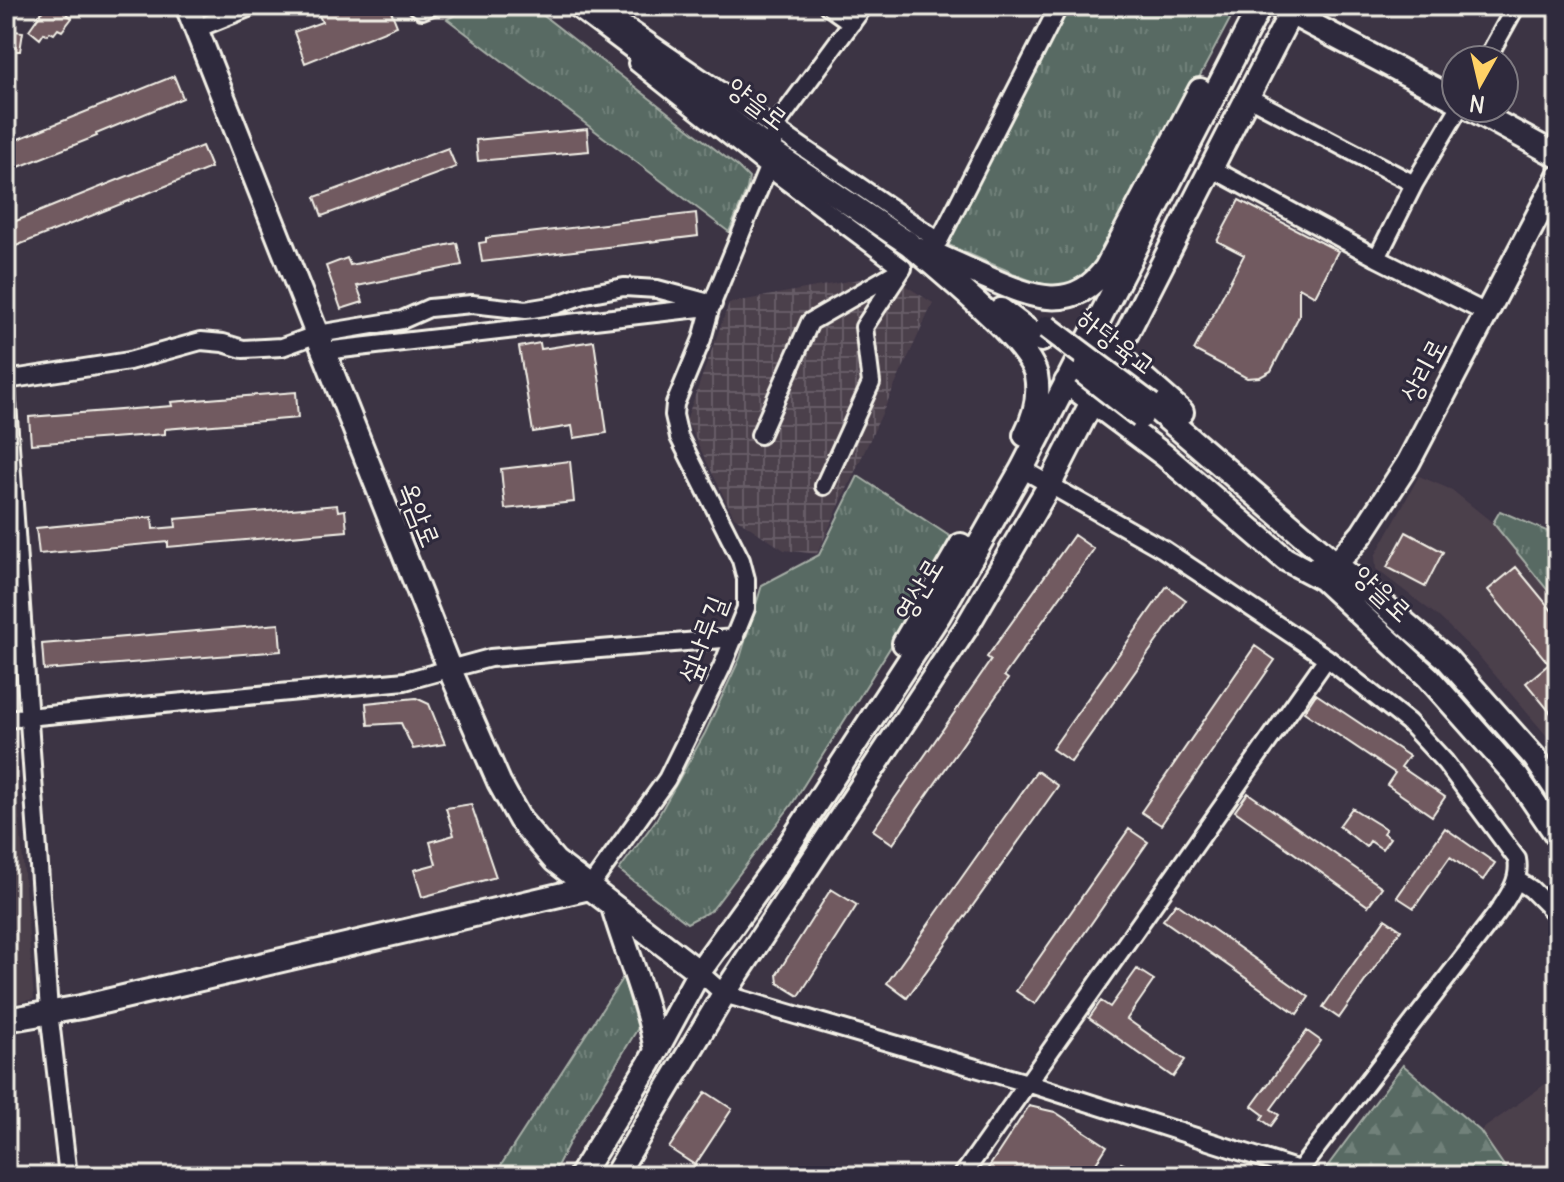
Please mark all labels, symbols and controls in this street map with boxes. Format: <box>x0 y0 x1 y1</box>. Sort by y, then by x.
north arrow <box>1440 44 1520 124</box>
street label: 양을로 <box>720 68 796 138</box>
text: N <box>1468 89 1487 119</box>
street label: 하당육교 <box>1070 301 1164 383</box>
street label: 상리로 <box>1391 332 1455 408</box>
street label: 옥암로 <box>391 476 449 552</box>
street label: 영산로 <box>885 551 951 627</box>
street label: 양을로 <box>1346 557 1420 629</box>
street label: 섶나루길 <box>669 590 735 688</box>

